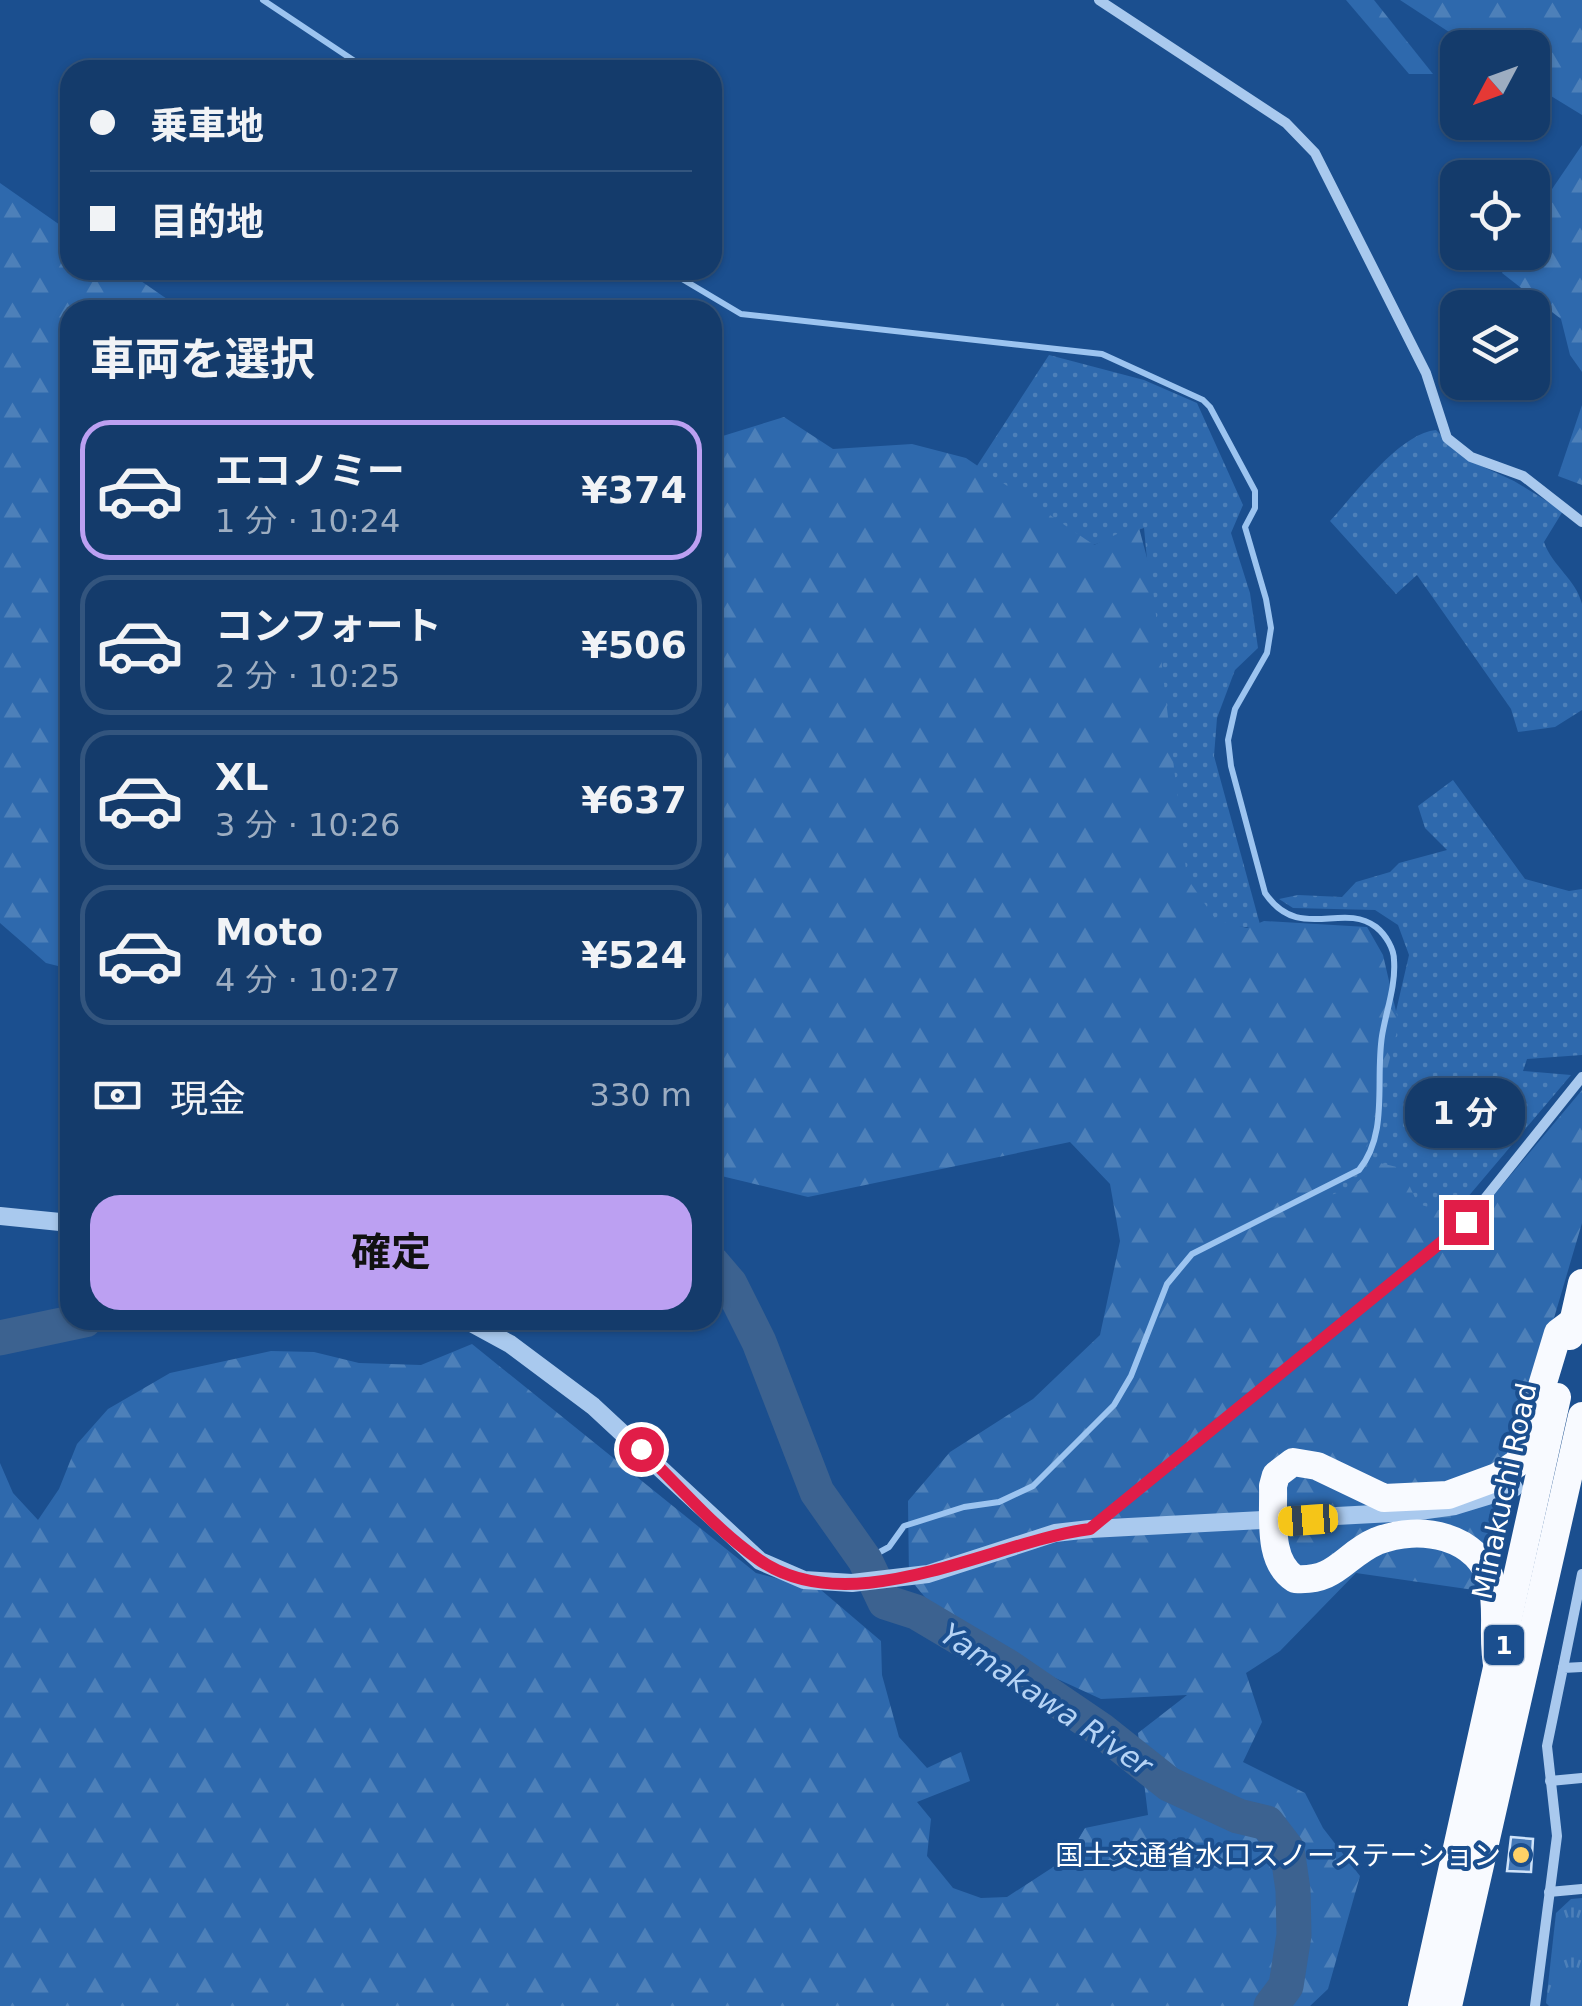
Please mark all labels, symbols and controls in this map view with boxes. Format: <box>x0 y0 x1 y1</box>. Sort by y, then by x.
north arrow <box>1440 30 1550 140</box>
map controls <box>1440 30 1550 400</box>
text: 乗車地 <box>150 104 264 148</box>
button: locate <box>1440 160 1550 270</box>
text: 目的地 <box>150 200 264 244</box>
button: layers <box>1440 290 1550 400</box>
text: 車両を選択 <box>90 333 315 386</box>
icon: car <box>95 445 185 535</box>
text: エコノミー <box>215 449 405 493</box>
text: ¥374 <box>581 468 687 512</box>
text: 1 分 · 10:24 <box>215 502 400 540</box>
icon: car <box>95 600 185 690</box>
text: コンフォート <box>215 604 442 648</box>
text: ¥506 <box>581 623 687 667</box>
text: 2 分 · 10:25 <box>215 657 400 695</box>
icon: car <box>95 755 185 845</box>
text: XL <box>215 755 269 799</box>
text: ¥637 <box>581 778 687 822</box>
text: 3 分 · 10:26 <box>215 806 400 844</box>
icon: car <box>95 910 185 1000</box>
text: Moto <box>215 910 323 954</box>
text: ¥524 <box>581 933 687 977</box>
text: 4 分 · 10:27 <box>215 961 400 999</box>
icon: cash <box>90 1068 145 1123</box>
text: 330 m <box>590 1076 692 1114</box>
text: 現金 <box>170 1077 246 1121</box>
callout: 1 分 <box>1406 1077 1526 1147</box>
text: 1 分 <box>1432 1094 1498 1132</box>
button: 確定 <box>90 1195 692 1310</box>
route end <box>1444 1200 1489 1245</box>
street label: Minakuchi Road <box>1465 1380 1544 1602</box>
route start <box>619 1427 664 1472</box>
car <box>1277 1503 1339 1537</box>
water label: Yamakawa River <box>934 1616 1160 1784</box>
road number: 1 <box>1484 1625 1524 1665</box>
place label: 国土交通省水口スノーステーション <box>1055 1839 1501 1872</box>
marker: 国土交通省水口スノーステーション <box>1510 1844 1532 1866</box>

